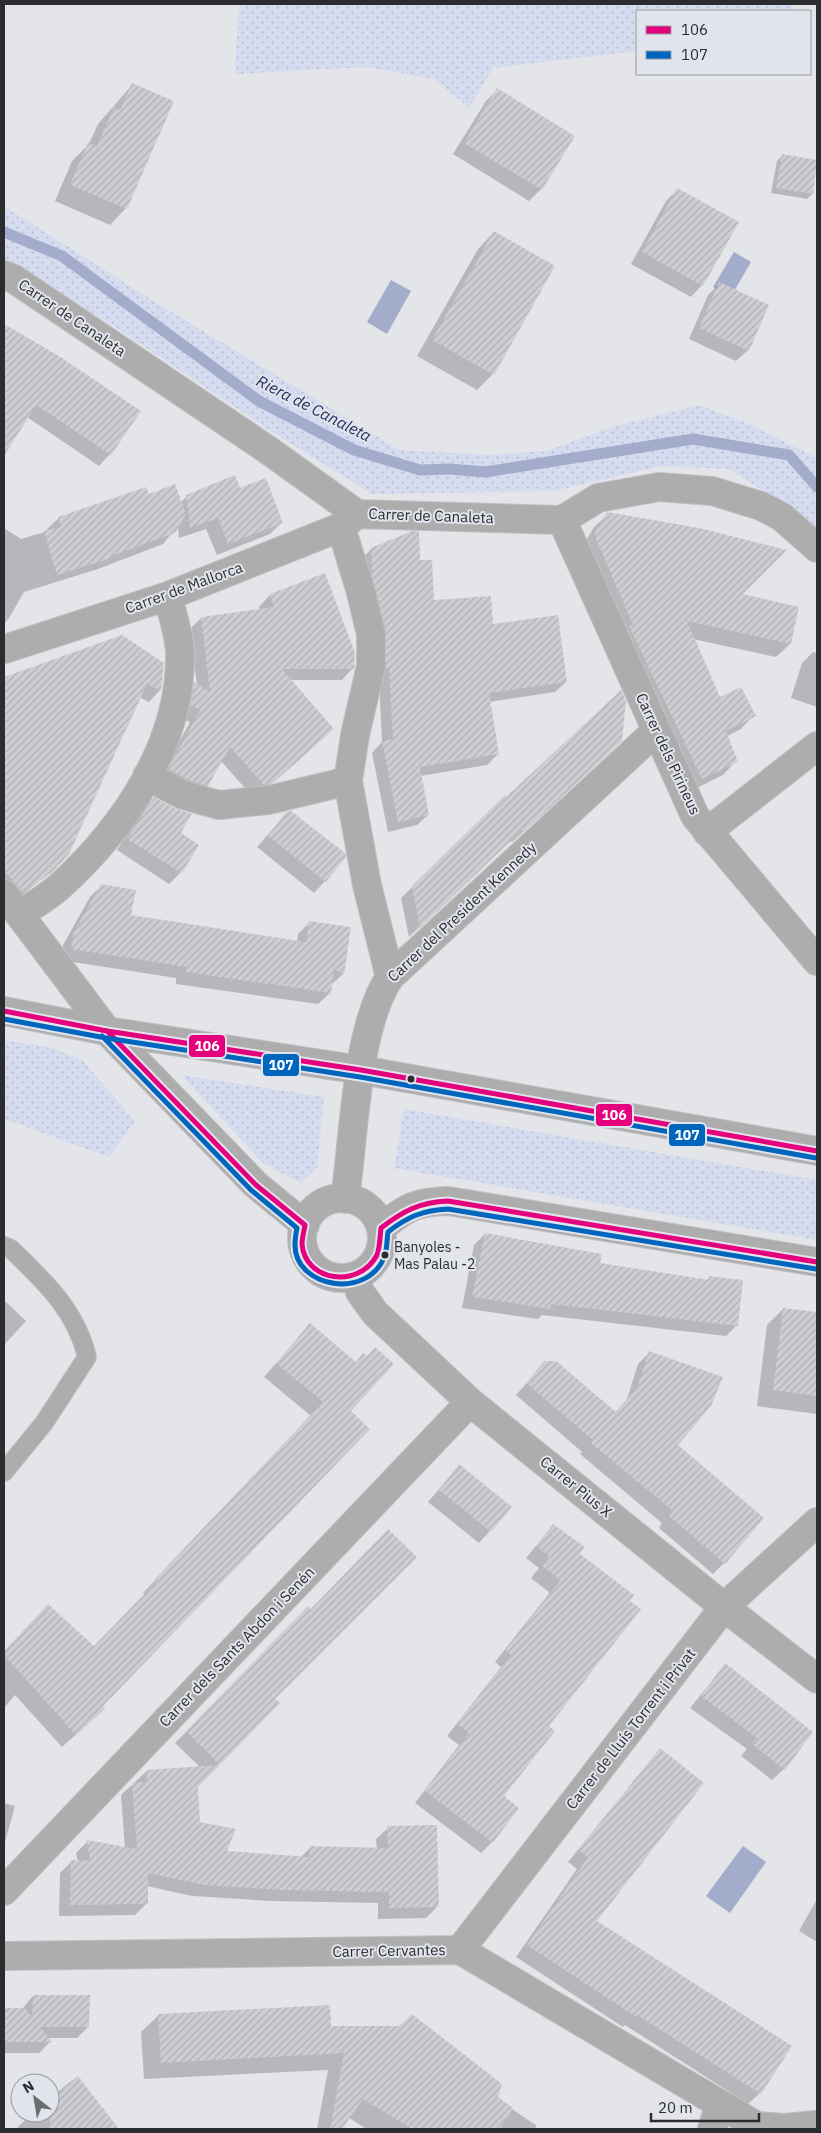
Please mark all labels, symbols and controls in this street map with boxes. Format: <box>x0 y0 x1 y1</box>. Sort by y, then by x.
legend <box>636 10 811 75</box>
text: 106 <box>681 20 708 39</box>
text: 107 <box>681 45 708 64</box>
street label: Carrer de Canaleta <box>15 275 130 361</box>
water label: Riera de Canaleta <box>253 370 375 446</box>
street label: Carrer de Canaleta <box>368 504 494 527</box>
street label: Carrer de Mallorca <box>122 557 245 618</box>
street label: Carrer dels Pirineus <box>632 690 705 818</box>
street label: Carrer del President Kennedy <box>383 837 540 986</box>
line badge: 106 <box>188 1034 226 1058</box>
text: 106 <box>194 1037 220 1055</box>
line badge: 107 <box>262 1053 300 1077</box>
text: 107 <box>268 1056 294 1074</box>
unlabelled marker <box>406 1074 416 1084</box>
line badge: 106 <box>595 1103 633 1127</box>
text: 106 <box>601 1106 627 1124</box>
line badge: 107 <box>668 1123 706 1147</box>
text: 107 <box>674 1126 700 1144</box>
place label: Banyoles - Mas Palau -2 <box>394 1238 475 1273</box>
marker: Banyoles - Mas Palau -2 <box>380 1250 390 1260</box>
street label: Carrer Pius X <box>537 1452 616 1521</box>
street label: Carrer dels Sants Abdon i Senén <box>155 1562 318 1731</box>
street label: Carrer de Lluís Torrent i Privat <box>562 1644 699 1813</box>
street label: Carrer Cervantes <box>332 1940 446 1961</box>
north arrow <box>10 2073 60 2123</box>
text: N <box>19 2077 37 2097</box>
scale bar <box>651 2090 758 2122</box>
text: 20 m <box>658 2098 693 2117</box>

